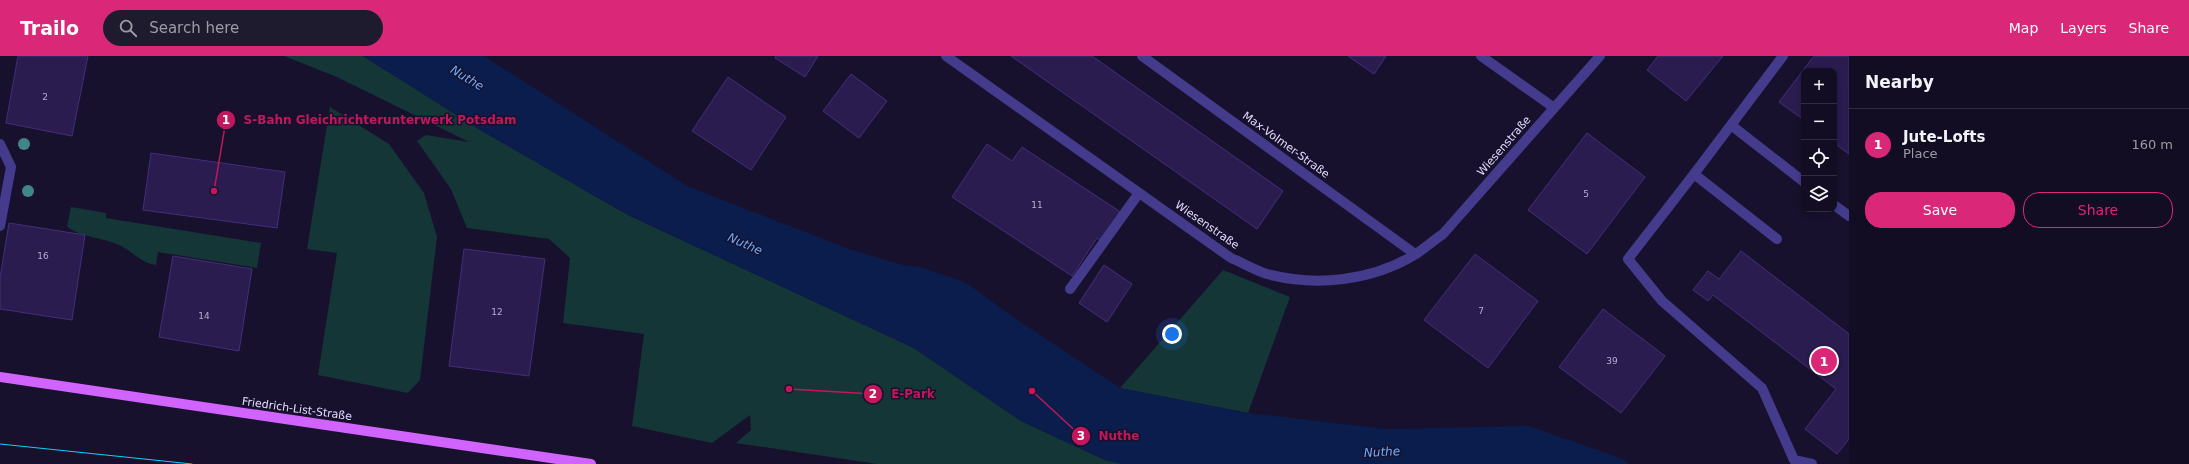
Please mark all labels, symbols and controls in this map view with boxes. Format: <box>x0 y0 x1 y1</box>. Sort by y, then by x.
search box <box>103 10 383 46</box>
text: Trailo <box>20 17 79 39</box>
icon: search <box>117 17 139 39</box>
text: Search here <box>149 19 239 37</box>
text: Map <box>2009 20 2038 36</box>
text: Layers <box>2060 20 2107 36</box>
text: Share <box>2129 20 2169 36</box>
water label: Nuthe <box>448 63 486 93</box>
map controls <box>1801 68 1837 212</box>
button: + <box>1801 68 1837 104</box>
text: Nearby <box>1865 72 1934 92</box>
house number: 2 <box>42 92 48 102</box>
button: − <box>1801 104 1837 140</box>
callout: S-Bahn Gleichrichterunterwerk Potsdam <box>216 108 525 132</box>
street label: Max-Volmer-Straße <box>1240 109 1332 181</box>
text: 1 <box>222 113 230 127</box>
text: S-Bahn Gleichrichterunterwerk Potsdam <box>244 113 516 127</box>
street label: Wiesenstraße <box>1475 113 1534 179</box>
text: Jute-Lofts <box>1903 128 1985 146</box>
text: 1 <box>1873 137 1883 152</box>
text: 160 m <box>2131 137 2173 152</box>
button: locate <box>1801 140 1837 176</box>
text: Place <box>1903 146 1938 161</box>
button: layers <box>1801 176 1837 212</box>
house number: 5 <box>1583 189 1589 199</box>
button: Save <box>1865 192 2015 228</box>
button: Share <box>2023 192 2173 228</box>
street label: Wiesenstraße <box>1173 198 1242 252</box>
house number: 11 <box>1031 200 1043 210</box>
water label: Nuthe <box>726 230 764 258</box>
house number: 16 <box>37 251 49 261</box>
house number: 7 <box>1478 306 1484 316</box>
house number: 12 <box>491 307 503 317</box>
house number: 14 <box>198 311 210 321</box>
your location <box>1162 324 1182 344</box>
pin: 1 <box>1811 346 1837 376</box>
house number: 39 <box>1606 356 1618 366</box>
callout: E-Park <box>863 382 943 406</box>
text: 2 <box>869 387 877 401</box>
text: E-Park <box>891 387 936 401</box>
street label: Friedrich-List-Straße <box>241 395 353 423</box>
callout: Nuthe <box>1071 424 1148 448</box>
text: 3 <box>1077 429 1085 443</box>
text: Nuthe <box>1098 429 1140 443</box>
water label: Nuthe <box>1364 444 1400 460</box>

